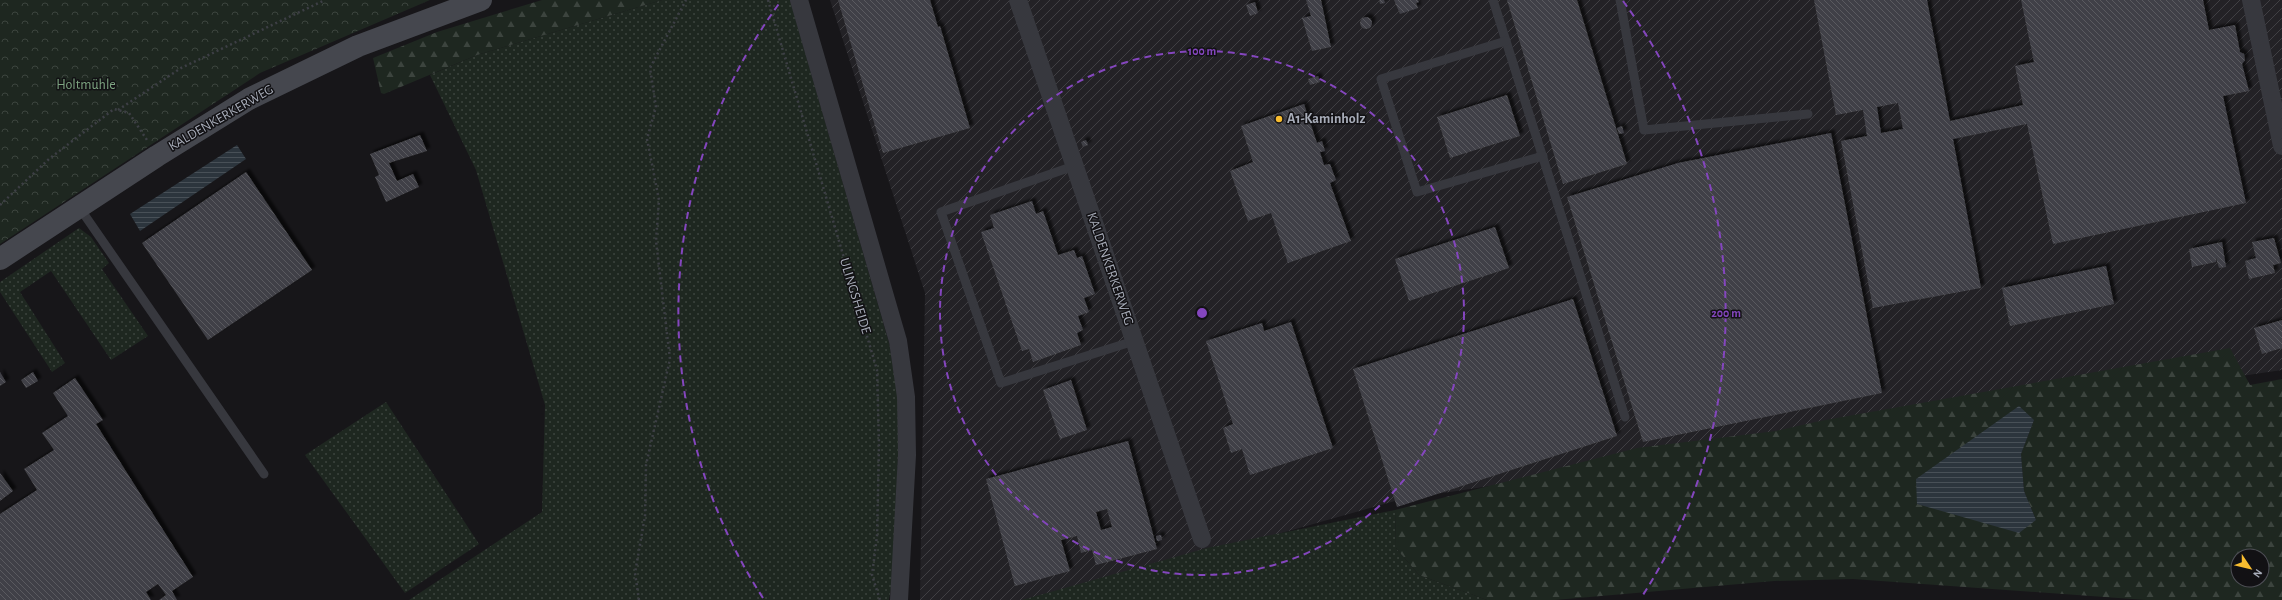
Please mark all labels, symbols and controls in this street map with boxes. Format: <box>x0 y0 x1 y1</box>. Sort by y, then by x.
text: 100 m <box>1188 45 1216 57</box>
park label: Holtmühle <box>56 78 116 92</box>
street label: KALDENKERKERWEG <box>166 82 276 154</box>
place label: A1-Kaminholz <box>1287 112 1365 126</box>
marker: A1-Kaminholz <box>1274 114 1284 124</box>
street label: KALDENKERKERWEG <box>1084 211 1136 327</box>
street label: ULINGSHEIDE <box>837 256 873 336</box>
centre of rings <box>1195 306 1209 320</box>
text: 200 m <box>1711 307 1741 319</box>
north arrow <box>2230 548 2270 588</box>
text: N <box>2251 567 2264 580</box>

